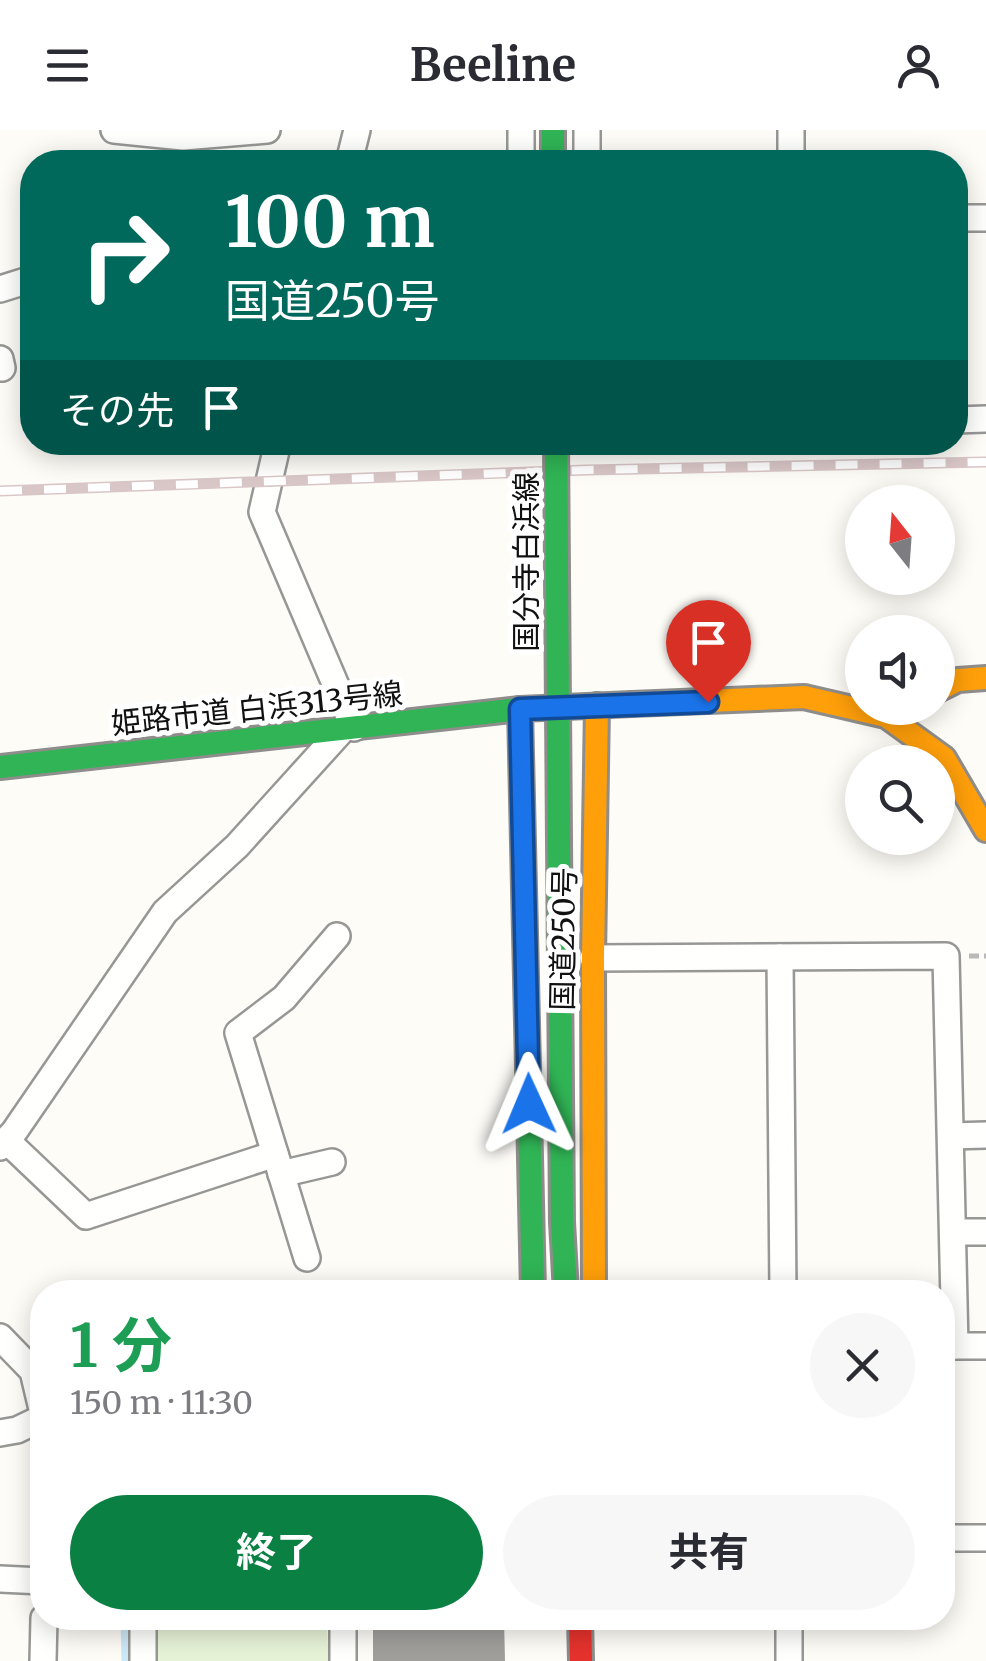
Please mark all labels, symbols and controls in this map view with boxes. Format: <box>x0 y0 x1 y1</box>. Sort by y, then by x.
text: Beeline <box>410 37 576 93</box>
icon: menu <box>40 38 95 93</box>
icon: person <box>891 38 946 93</box>
text: 100 m <box>225 178 435 266</box>
icon: right <box>60 190 190 320</box>
text: 国道250号 <box>225 273 440 329</box>
icon: arrive <box>194 380 249 435</box>
text: その先 <box>60 387 174 434</box>
street label: 国分寺白浜線 <box>507 472 545 652</box>
north arrow <box>845 485 955 595</box>
map controls <box>845 485 955 855</box>
pin <box>666 600 751 703</box>
icon: arrive <box>681 615 736 670</box>
button: sound <box>845 615 955 725</box>
street label: 姫路市道 白浜313号線 <box>109 674 405 742</box>
button: search <box>845 745 955 855</box>
street label: 国道250号 <box>543 867 583 1011</box>
position arrow <box>477 1052 581 1156</box>
text: 1 分 <box>70 1308 172 1383</box>
button: close <box>810 1313 915 1418</box>
text: 150 m · 11:30 <box>70 1383 253 1423</box>
button: 終了 <box>70 1495 483 1610</box>
button: 共有 <box>503 1495 915 1610</box>

